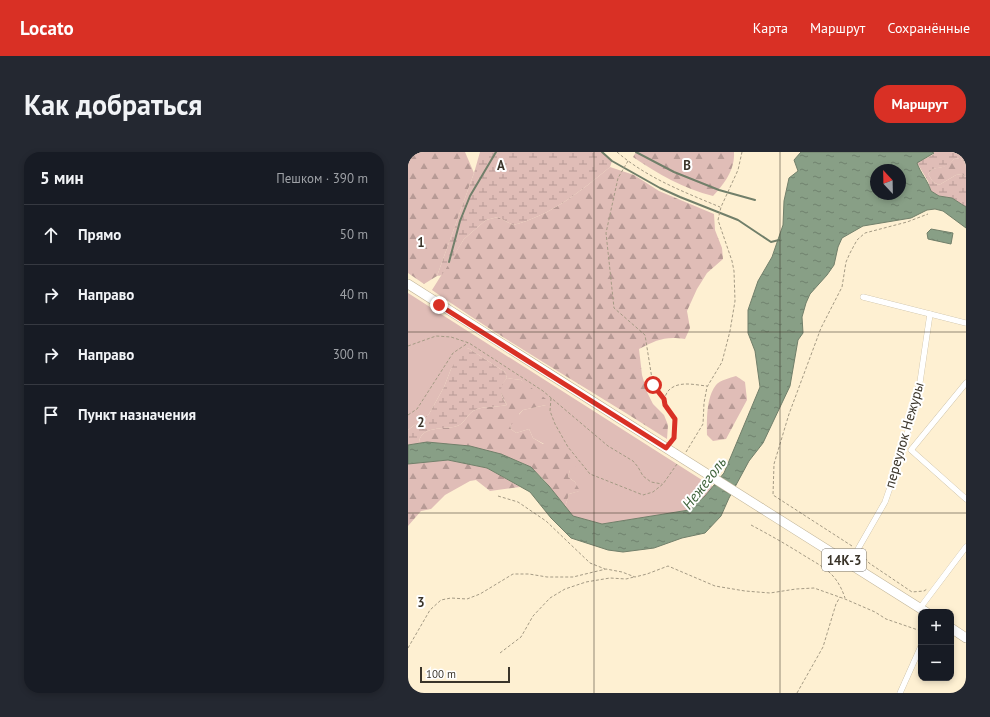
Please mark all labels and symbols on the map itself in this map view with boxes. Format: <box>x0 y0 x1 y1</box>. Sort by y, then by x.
text: A <box>497 157 505 174</box>
text: B <box>683 157 691 174</box>
north arrow <box>870 164 906 200</box>
text: 1 <box>417 234 425 251</box>
route end <box>430 296 448 314</box>
route start <box>644 376 662 394</box>
street label: переулок Нежуры <box>880 380 928 490</box>
text: 2 <box>417 414 425 431</box>
water label: Нежеголь <box>678 453 731 513</box>
road number: 14К-3 <box>822 549 866 571</box>
text: 3 <box>417 594 425 611</box>
scale bar <box>420 665 510 684</box>

